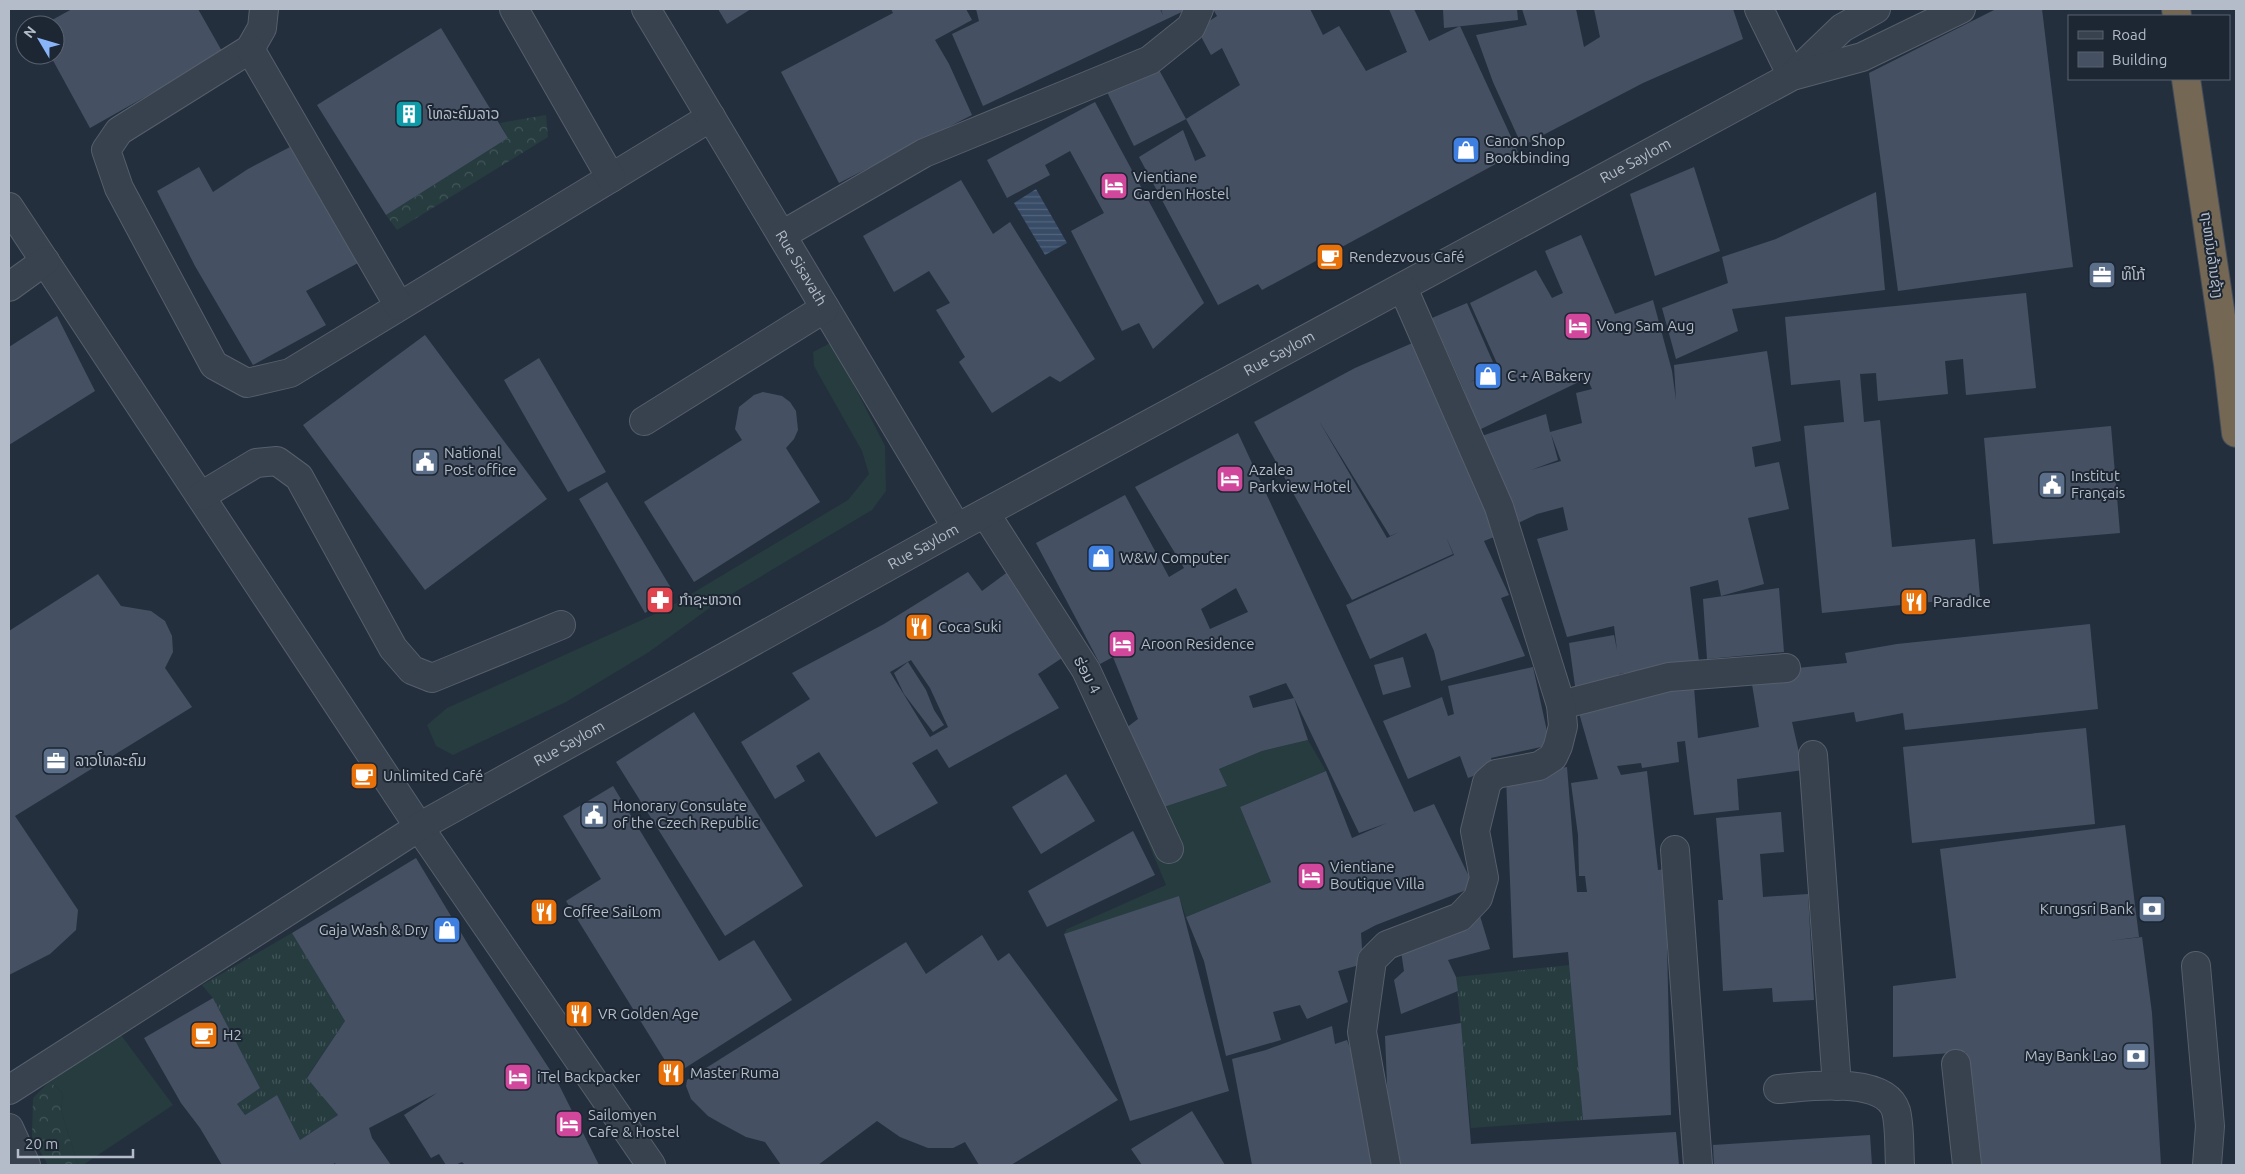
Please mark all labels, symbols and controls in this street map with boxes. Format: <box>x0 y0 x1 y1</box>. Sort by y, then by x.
north arrow <box>15 15 65 65</box>
legend <box>2068 15 2230 80</box>
text: N <box>20 23 39 41</box>
text: Road <box>2112 26 2147 43</box>
text: Building <box>2112 51 2167 68</box>
building icon: ໂທລະຄົມລາວ <box>394 99 424 129</box>
place label: ໂທລະຄົມລາວ <box>427 105 500 122</box>
place label: Canon Shop Bookbinding <box>1485 132 1570 166</box>
street label: Rue Saylom <box>1597 134 1674 186</box>
shop icon: Canon Shop Bookbinding <box>1451 135 1481 165</box>
place label: Vientiane Garden Hostel <box>1133 168 1229 202</box>
hotel icon: Vientiane Garden Hostel <box>1099 171 1129 201</box>
street label: ຖະຫນົນລ້ານຊ້າງ <box>2198 211 2227 299</box>
street label: Rue Sisavath <box>773 227 831 309</box>
cafe icon: Rendezvous Café <box>1315 242 1345 272</box>
place label: Rendezvous Café <box>1349 248 1465 265</box>
office icon: ທິໂກ້ <box>2087 260 2117 290</box>
place label: ທິໂກ້ <box>2121 266 2145 283</box>
hotel icon: Vong Sam Aug <box>1563 311 1593 341</box>
place label: Vong Sam Aug <box>1597 317 1694 334</box>
street label: Rue Saylom <box>1241 327 1317 379</box>
shop icon: C + A Bakery <box>1473 361 1503 391</box>
place label: C + A Bakery <box>1507 367 1591 384</box>
place label: National Post office <box>444 444 516 478</box>
public building icon: National Post office <box>410 447 440 477</box>
place label: Azalea Parkview Hotel <box>1249 461 1351 495</box>
hotel icon: Azalea Parkview Hotel <box>1215 464 1245 494</box>
place label: Institut Français <box>2071 467 2125 501</box>
public building icon: Institut Français <box>2037 470 2067 500</box>
street label: Rue Saylom <box>885 520 961 573</box>
shop icon: W&W Computer <box>1086 543 1116 573</box>
place label: W&W Computer <box>1120 549 1229 566</box>
pharmacy icon: ກໍາຊະຫວາດ <box>645 585 675 615</box>
restaurant icon: ParadIce <box>1899 587 1929 617</box>
place label: ກໍາຊະຫວາດ <box>679 591 742 608</box>
place label: ParadIce <box>1933 593 1991 610</box>
restaurant icon: Coca Suki <box>904 612 934 642</box>
place label: Coca Suki <box>938 618 1002 635</box>
hotel icon: Aroon Residence <box>1107 629 1137 659</box>
place label: Aroon Residence <box>1141 635 1255 652</box>
street label: ຮ່ອມ 4 <box>1071 653 1104 696</box>
street label: Rue Saylom <box>531 717 607 769</box>
office icon: ລາວໂທລະຄົມ <box>41 746 71 776</box>
place label: ລາວໂທລະຄົມ <box>75 752 147 769</box>
cafe icon: Unlimited Café <box>349 761 379 791</box>
place label: Unlimited Café <box>383 767 483 784</box>
place label: Honorary Consulate of the Czech Republic <box>613 797 759 831</box>
public building icon: Honorary Consulate of the Czech Republic <box>579 800 609 830</box>
place label: Vientiane Boutique Villa <box>1330 858 1425 892</box>
hotel icon: Vientiane Boutique Villa <box>1296 861 1326 891</box>
bank icon: Krungsri Bank <box>2137 894 2167 924</box>
restaurant icon: Coffee SaiLom <box>529 897 559 927</box>
place label: Krungsri Bank <box>2040 900 2133 917</box>
place label: Coffee SaiLom <box>563 903 661 920</box>
shop icon: Gaja Wash & Dry <box>432 915 462 945</box>
place label: Gaja Wash & Dry <box>319 921 428 938</box>
restaurant icon: VR Golden Age <box>564 999 594 1029</box>
place label: VR Golden Age <box>598 1005 699 1022</box>
cafe icon: H2 <box>189 1020 219 1050</box>
place label: H2 <box>223 1026 242 1043</box>
bank icon: May Bank Lao <box>2121 1041 2151 1071</box>
place label: May Bank Lao <box>2025 1047 2117 1064</box>
restaurant icon: Master Ruma <box>656 1058 686 1088</box>
hotel icon: iTel Backpacker <box>503 1062 533 1092</box>
place label: Master Ruma <box>690 1064 779 1081</box>
place label: iTel Backpacker <box>537 1068 641 1085</box>
place label: Sailomyen Cafe & Hostel <box>588 1106 679 1140</box>
hotel icon: Sailomyen Cafe & Hostel <box>554 1109 584 1139</box>
scale bar <box>18 1126 132 1158</box>
text: 20 m <box>25 1135 58 1152</box>

